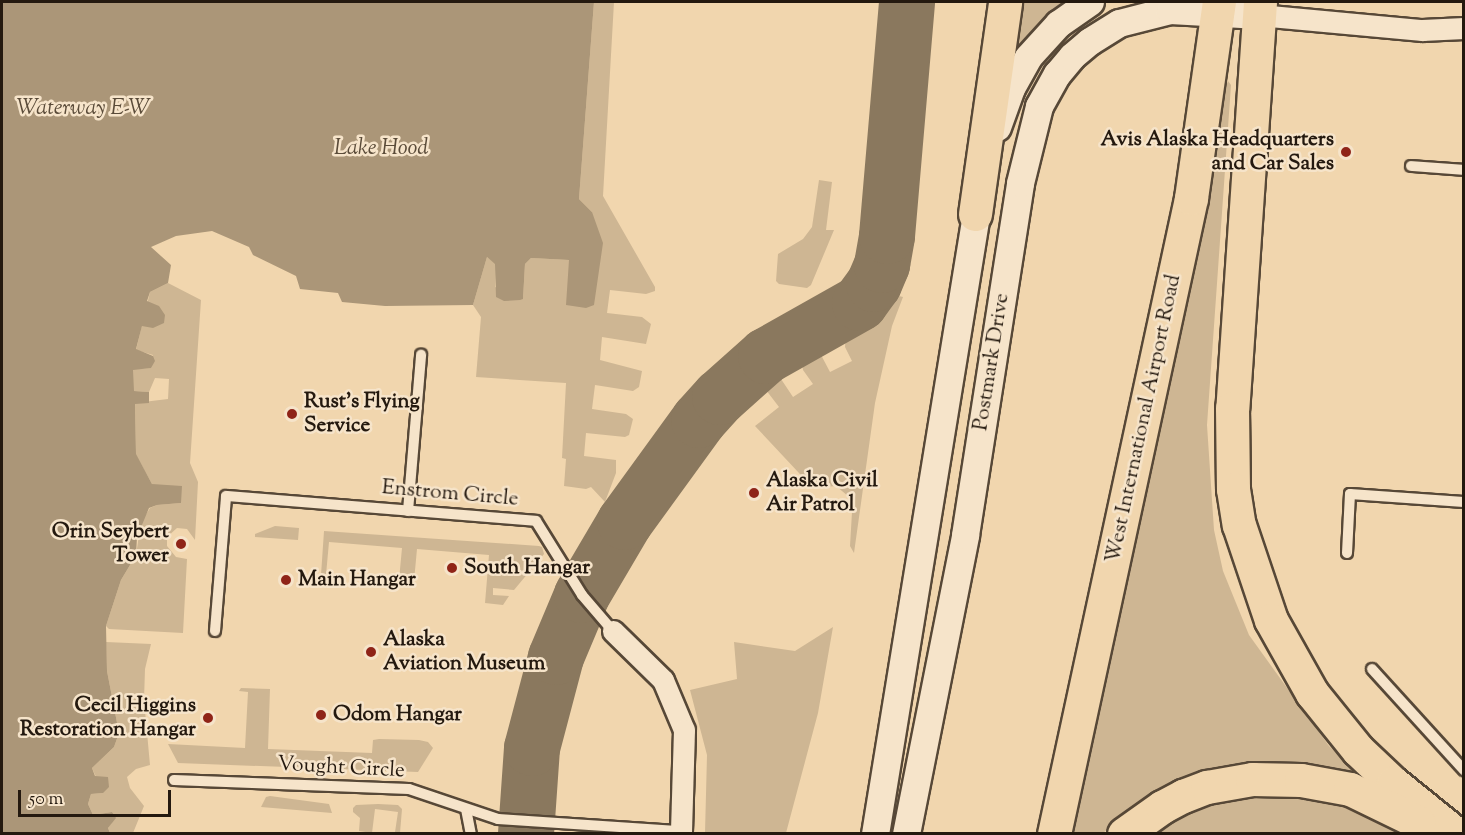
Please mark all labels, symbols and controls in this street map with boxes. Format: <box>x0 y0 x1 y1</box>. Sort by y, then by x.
water label: Waterway E-W <box>17 97 151 123</box>
place label: Avis Alaska Headquarters and Car Sales <box>1101 127 1334 177</box>
water label: Lake Hood <box>334 137 428 163</box>
marker: Avis Alaska Headquarters and Car Sales <box>1339 145 1353 159</box>
street label: West International Airport Road <box>1101 272 1187 566</box>
street label: Postmark Drive <box>969 291 1015 433</box>
place label: Rust's Flying Service <box>304 389 420 439</box>
marker: Rust's Flying Service <box>285 407 299 421</box>
place label: Alaska Civil Air Patrol <box>766 468 878 518</box>
street label: Enstrom Circle <box>381 475 519 513</box>
marker: Alaska Civil Air Patrol <box>747 486 761 500</box>
place label: Orin Seybert Tower <box>52 519 169 569</box>
marker: Orin Seybert Tower <box>174 537 188 551</box>
place label: South Hangar <box>464 555 590 581</box>
marker: South Hangar <box>445 561 459 575</box>
place label: Main Hangar <box>298 567 416 593</box>
marker: Main Hangar <box>279 573 293 587</box>
place label: Alaska Aviation Museum <box>383 627 545 677</box>
marker: Alaska Aviation Museum <box>364 645 378 659</box>
place label: Cecil Higgins Restoration Hangar <box>20 693 196 743</box>
place label: Odom Hangar <box>333 702 462 728</box>
marker: Odom Hangar <box>314 708 328 722</box>
marker: Cecil Higgins Restoration Hangar <box>201 711 215 725</box>
street label: Vought Circle <box>277 752 405 784</box>
scale bar <box>21 778 174 816</box>
text: 50 m <box>29 787 63 813</box>

